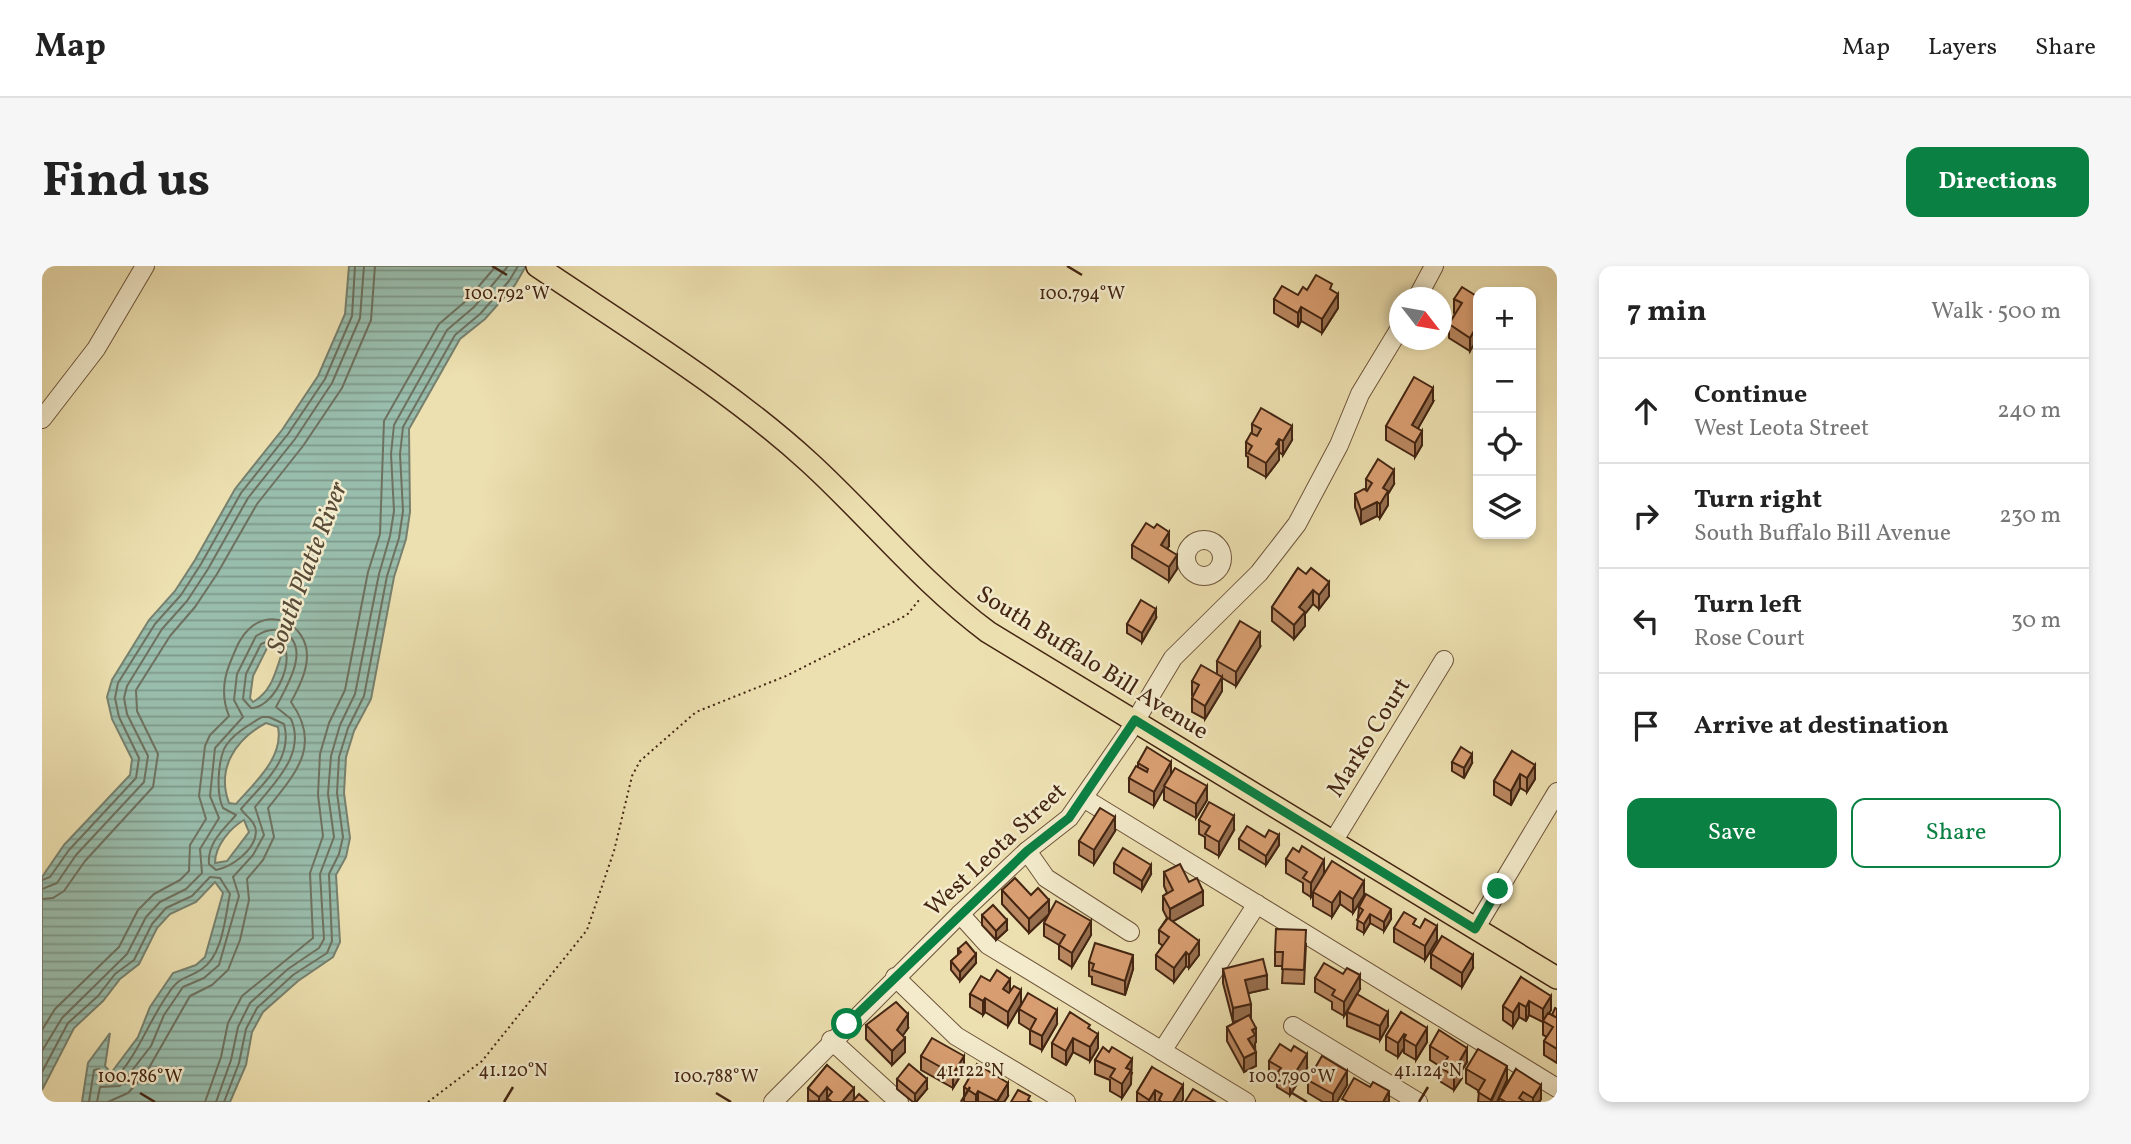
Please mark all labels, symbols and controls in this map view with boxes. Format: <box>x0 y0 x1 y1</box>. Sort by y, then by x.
text: Map <box>35 25 106 71</box>
text: Map <box>1842 31 1890 65</box>
text: Layers <box>1928 31 1997 65</box>
text: Share <box>2035 31 2096 65</box>
button: Directions <box>1906 147 2089 217</box>
text: Find us <box>42 148 210 217</box>
text: 100.792°W <box>464 282 550 307</box>
text: 100.794°W <box>1039 282 1125 307</box>
north arrow <box>1389 287 1452 350</box>
map controls <box>1473 287 1536 539</box>
button: + <box>1473 287 1536 350</box>
text: 7 min <box>1627 291 1707 333</box>
text: Walk · 500 m <box>1931 296 2061 328</box>
button: − <box>1473 350 1536 413</box>
text: Continue <box>1694 377 1807 413</box>
icon: ahead <box>1627 392 1665 430</box>
text: 240 m <box>1997 395 2061 427</box>
button: locate <box>1473 413 1536 476</box>
text: West Leota Street <box>1694 413 1869 445</box>
water label: South Platte River <box>259 476 357 659</box>
button: layers <box>1473 476 1536 539</box>
text: Turn right <box>1694 482 1822 518</box>
icon: right <box>1627 497 1665 535</box>
text: 230 m <box>1999 500 2061 532</box>
text: South Buffalo Bill Avenue <box>1694 518 1951 550</box>
street label: South Buffalo Bill Avenue <box>969 578 1215 749</box>
text: Turn left <box>1694 587 1802 623</box>
icon: left <box>1627 602 1665 640</box>
text: 30 m <box>2011 605 2061 637</box>
text: Rose Court <box>1694 623 1805 655</box>
street label: Marko Court <box>1319 672 1420 804</box>
icon: arrive <box>1627 707 1665 745</box>
text: Arrive at destination <box>1694 708 1949 744</box>
street label: West Leota Street <box>918 776 1075 925</box>
button: Save <box>1627 798 1837 868</box>
button: Share <box>1851 798 2061 868</box>
route end <box>1482 873 1513 904</box>
route start <box>831 1008 862 1039</box>
text: 41.120°N <box>479 1059 548 1084</box>
text: 41.122°N <box>936 1059 1004 1084</box>
text: 41.124°N <box>1394 1059 1462 1084</box>
text: 100.786°W <box>98 1065 183 1090</box>
text: 100.788°W <box>673 1065 759 1090</box>
text: 100.790°W <box>1248 1065 1336 1090</box>

